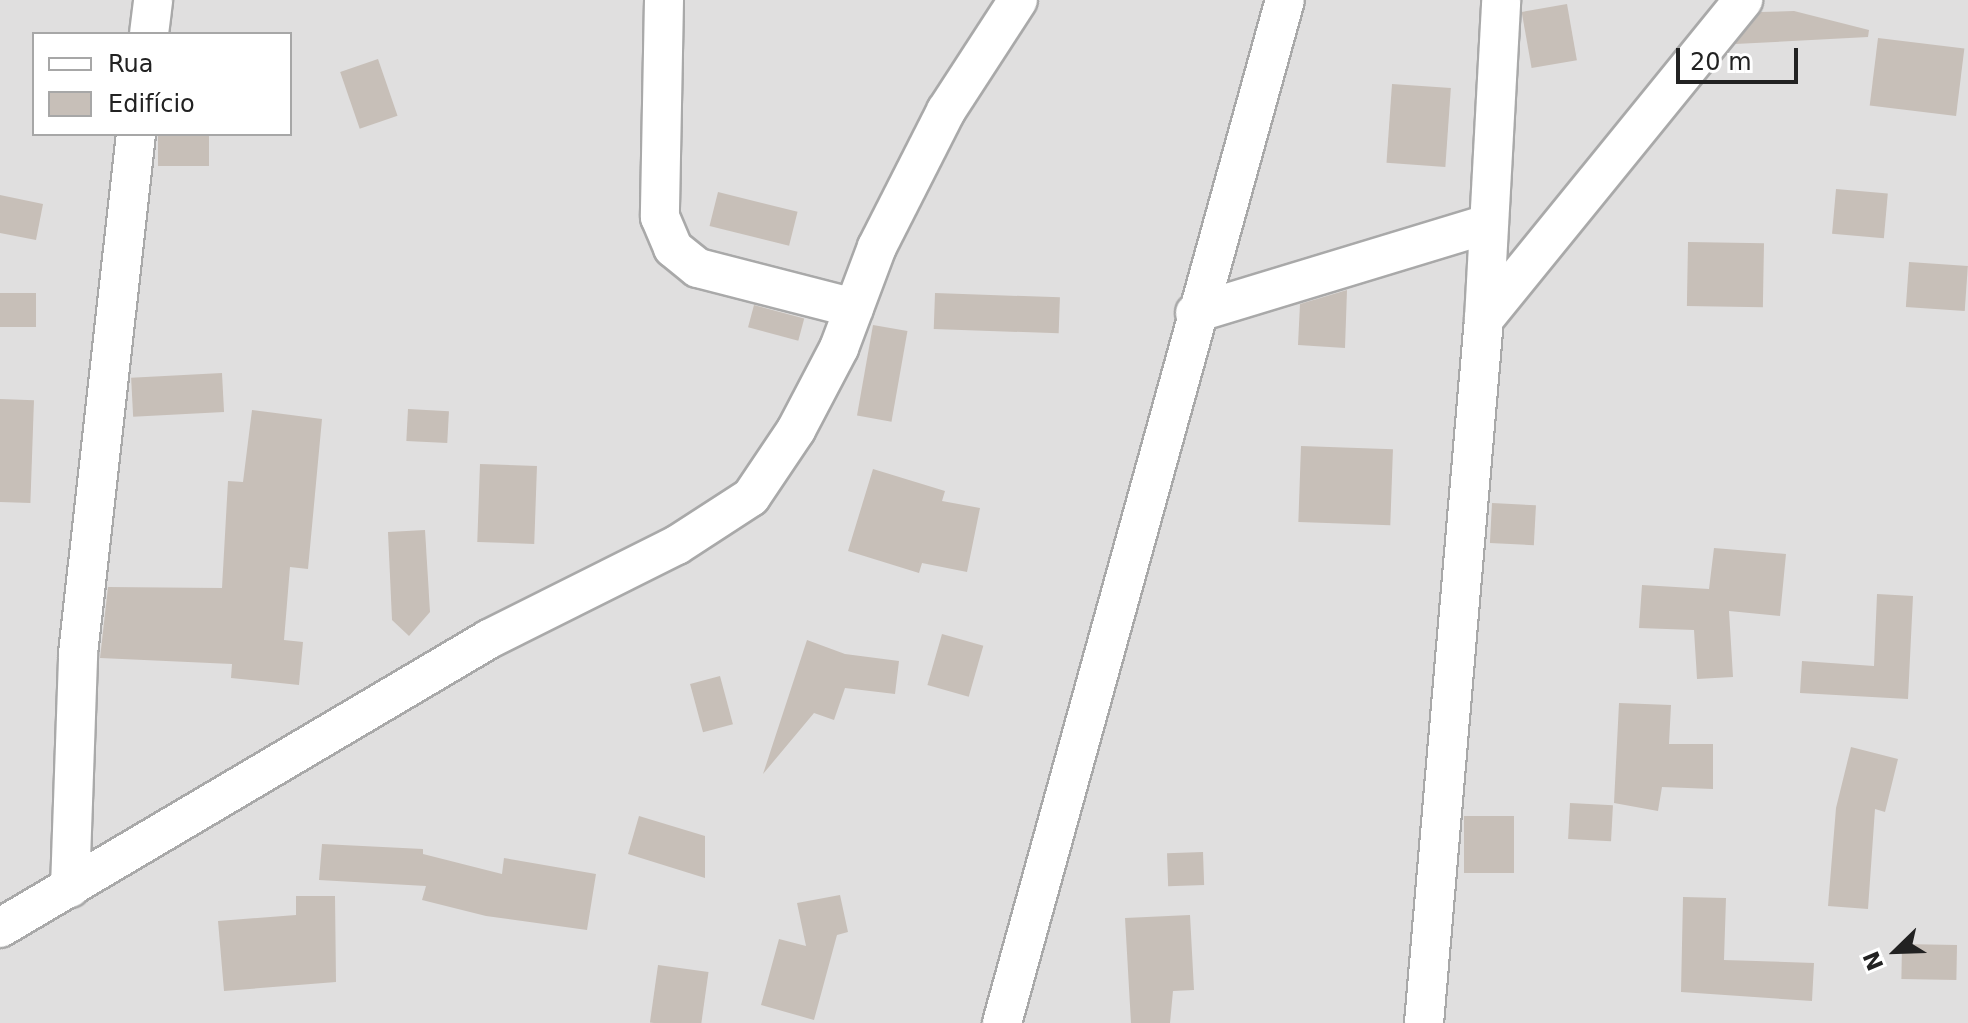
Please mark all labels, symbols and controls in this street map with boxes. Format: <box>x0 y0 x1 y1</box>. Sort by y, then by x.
legend <box>32 32 292 136</box>
scale bar <box>1680 32 1802 82</box>
text: 20 m <box>1690 48 1752 76</box>
text: Rua <box>108 50 154 78</box>
text: Edifício <box>108 90 195 118</box>
north arrow <box>1856 911 1936 991</box>
text: N <box>1858 947 1889 974</box>

